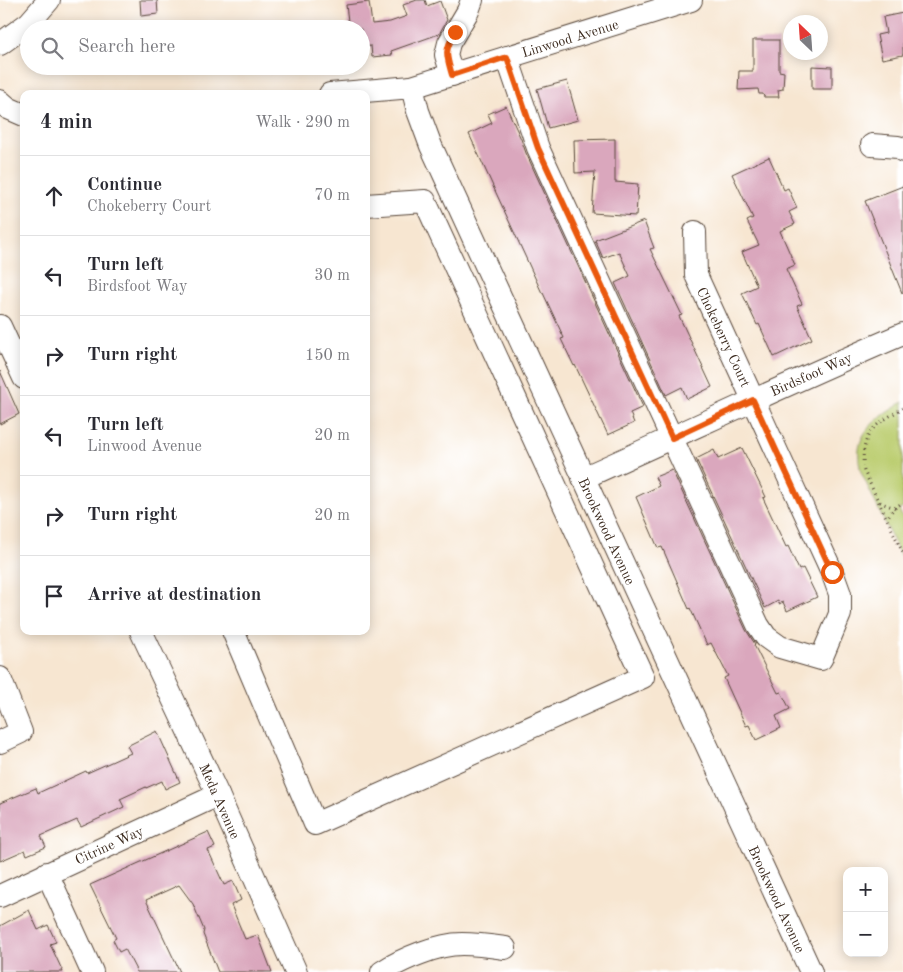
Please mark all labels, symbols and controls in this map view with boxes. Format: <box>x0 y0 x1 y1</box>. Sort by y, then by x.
north arrow <box>783 15 828 60</box>
street label: Linwood Avenue <box>520 18 620 60</box>
search box <box>20 20 370 75</box>
route end <box>444 21 467 44</box>
icon: search <box>38 34 66 62</box>
text: Search here <box>78 38 175 57</box>
text: 4 min <box>40 112 93 133</box>
text: Walk · 290 m <box>255 115 350 131</box>
text: Continue <box>87 176 162 195</box>
icon: ahead <box>40 182 68 210</box>
text: 70 m <box>314 188 350 204</box>
text: Chokeberry Court <box>87 199 211 215</box>
text: Turn left <box>87 256 164 275</box>
icon: left <box>40 262 68 290</box>
text: 30 m <box>314 268 350 284</box>
text: Birdsfoot Way <box>87 279 187 295</box>
street label: Chokeberry Court <box>694 285 752 390</box>
icon: right <box>40 342 68 370</box>
text: Turn right <box>87 346 177 365</box>
text: 150 m <box>305 348 350 364</box>
street label: Birdsfoot Way <box>768 350 855 399</box>
text: Turn left <box>87 416 164 435</box>
icon: left <box>40 422 68 450</box>
text: 20 m <box>314 428 350 444</box>
text: Linwood Avenue <box>87 439 202 455</box>
street label: Brookwood Avenue <box>575 476 637 587</box>
icon: right <box>40 502 68 530</box>
text: Turn right <box>87 506 177 525</box>
text: 20 m <box>314 508 350 524</box>
route start <box>821 561 844 584</box>
icon: arrive <box>40 582 68 610</box>
text: Arrive at destination <box>87 586 261 605</box>
street label: Meda Avenue <box>196 762 242 841</box>
street label: Citrine Way <box>73 824 146 868</box>
street label: Brookwood Avenue <box>745 844 807 955</box>
map controls <box>843 867 888 957</box>
button: + <box>843 867 888 912</box>
button: − <box>843 912 888 957</box>

